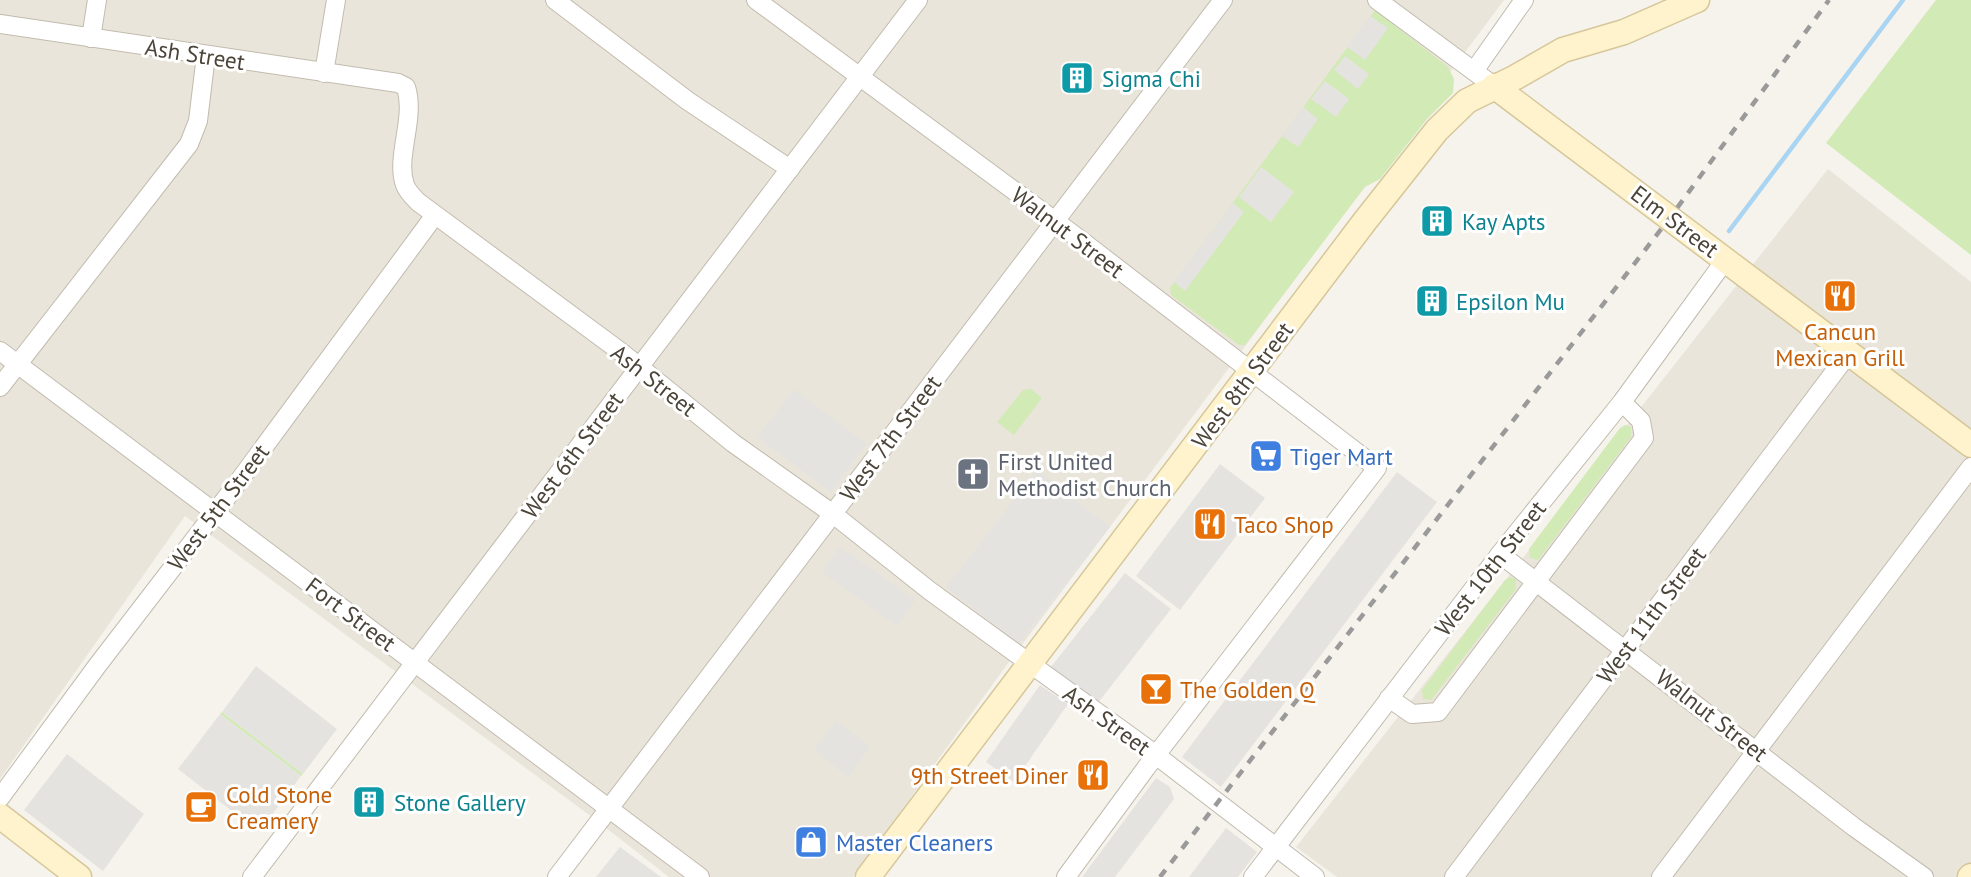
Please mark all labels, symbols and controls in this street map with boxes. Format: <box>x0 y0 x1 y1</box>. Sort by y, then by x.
street label: Ash Street <box>143 32 247 76</box>
building icon: Sigma Chi <box>1058 59 1096 97</box>
place label: Sigma Chi <box>1102 64 1201 93</box>
street label: Elm Street <box>1625 179 1725 264</box>
street label: Walnut Street <box>1006 180 1130 284</box>
building icon: Kay Apts <box>1418 202 1456 240</box>
place label: Kay Apts <box>1462 207 1545 236</box>
restaurant icon: Cancun Mexican Grill <box>1821 277 1859 315</box>
building icon: Epsilon Mu <box>1413 282 1451 320</box>
place label: Epsilon Mu <box>1456 287 1565 316</box>
street label: West 8th Street <box>1185 316 1299 454</box>
place label: Cancun Mexican Grill <box>1775 317 1905 372</box>
street label: Ash Street <box>605 338 703 423</box>
street label: West 7th Street <box>833 369 947 507</box>
street label: West 6th Street <box>515 386 629 524</box>
supermarket icon: Tiger Mart <box>1247 437 1285 475</box>
street label: West 5th Street <box>161 438 275 576</box>
place label: Tiger Mart <box>1290 442 1393 471</box>
place label: First United Methodist Church <box>998 447 1172 502</box>
church icon: First United Methodist Church <box>954 455 992 493</box>
street label: West 10th Street <box>1428 494 1552 641</box>
restaurant icon: Taco Shop <box>1191 505 1229 543</box>
place label: Taco Shop <box>1234 510 1334 539</box>
street label: West 11th Street <box>1590 541 1712 689</box>
street label: Fort Street <box>300 571 402 657</box>
street label: Walnut Street <box>1650 662 1774 768</box>
bar icon: The Golden Q <box>1137 670 1175 708</box>
place label: The Golden Q <box>1180 675 1316 704</box>
street label: Ash Street <box>1058 679 1156 761</box>
restaurant icon: 9th Street Diner <box>1074 756 1112 794</box>
place label: 9th Street Diner <box>911 761 1068 790</box>
place label: Cold Stone Creamery <box>226 780 332 835</box>
building icon: Stone Gallery <box>350 783 388 821</box>
cafe icon: Cold Stone Creamery <box>182 788 220 826</box>
place label: Stone Gallery <box>394 788 526 817</box>
shop icon: Master Cleaners <box>792 823 830 861</box>
place label: Master Cleaners <box>836 828 993 857</box>

